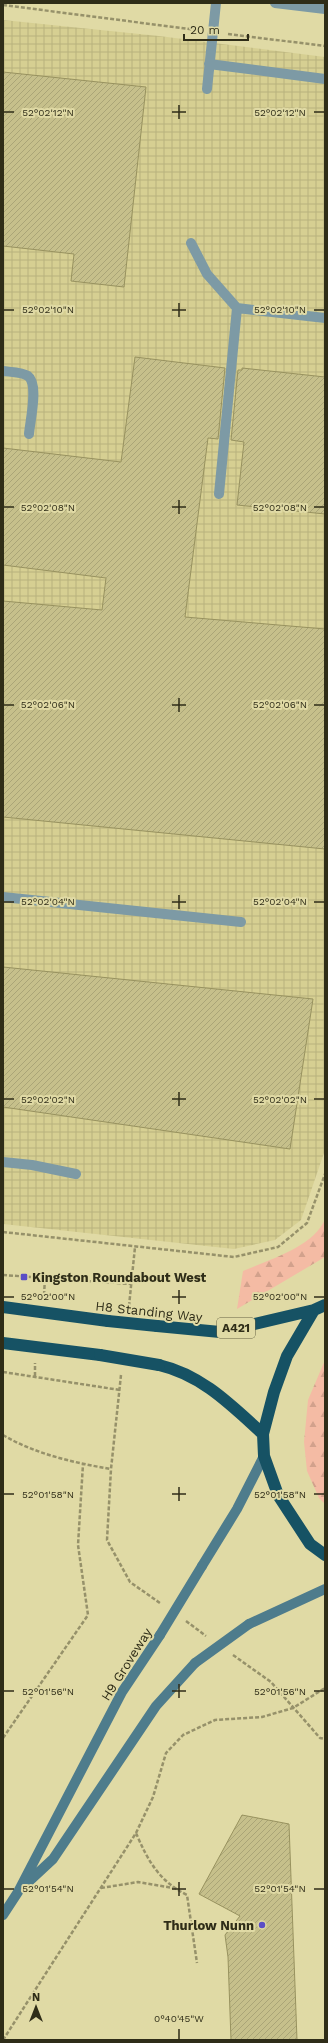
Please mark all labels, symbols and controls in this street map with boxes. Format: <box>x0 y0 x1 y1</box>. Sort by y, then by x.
scale bar <box>184 16 248 42</box>
text: 20 m <box>190 23 220 37</box>
text: 52°02'12"N <box>22 107 74 118</box>
text: 52°02'12"N <box>254 107 306 118</box>
text: 52°02'10"N <box>22 304 74 315</box>
text: 52°02'10"N <box>254 304 306 315</box>
text: 52°02'08"N <box>21 502 75 513</box>
text: 52°02'08"N <box>253 502 307 513</box>
text: 52°02'06"N <box>21 699 75 710</box>
text: 52°02'06"N <box>253 699 307 710</box>
text: 52°02'04"N <box>21 896 75 907</box>
text: 52°02'04"N <box>253 896 307 907</box>
text: 52°02'02"N <box>21 1094 75 1105</box>
text: 52°02'02"N <box>253 1094 307 1105</box>
place label: Kingston Roundabout West <box>32 1270 207 1285</box>
marker: Kingston Roundabout West <box>19 1272 29 1282</box>
text: 52°02'00"N <box>21 1291 75 1302</box>
text: 52°02'00"N <box>253 1291 307 1302</box>
street label: H8 Standing Way <box>95 1298 203 1325</box>
road number: A421 <box>217 1318 255 1338</box>
text: 52°01'58"N <box>22 1489 74 1500</box>
text: 52°01'58"N <box>254 1489 306 1500</box>
street label: H9 Groveway <box>98 1625 155 1703</box>
text: 52°01'56"N <box>22 1686 74 1697</box>
text: 52°01'56"N <box>254 1686 306 1697</box>
text: 52°01'54"N <box>22 1883 74 1894</box>
text: 52°01'54"N <box>254 1883 306 1894</box>
place label: Thurlow Nunn <box>163 1918 254 1933</box>
marker: Thurlow Nunn <box>257 1920 267 1930</box>
north arrow <box>16 1987 56 2027</box>
text: N <box>32 1991 40 2004</box>
text: 0°40'45"W <box>154 2013 204 2024</box>

